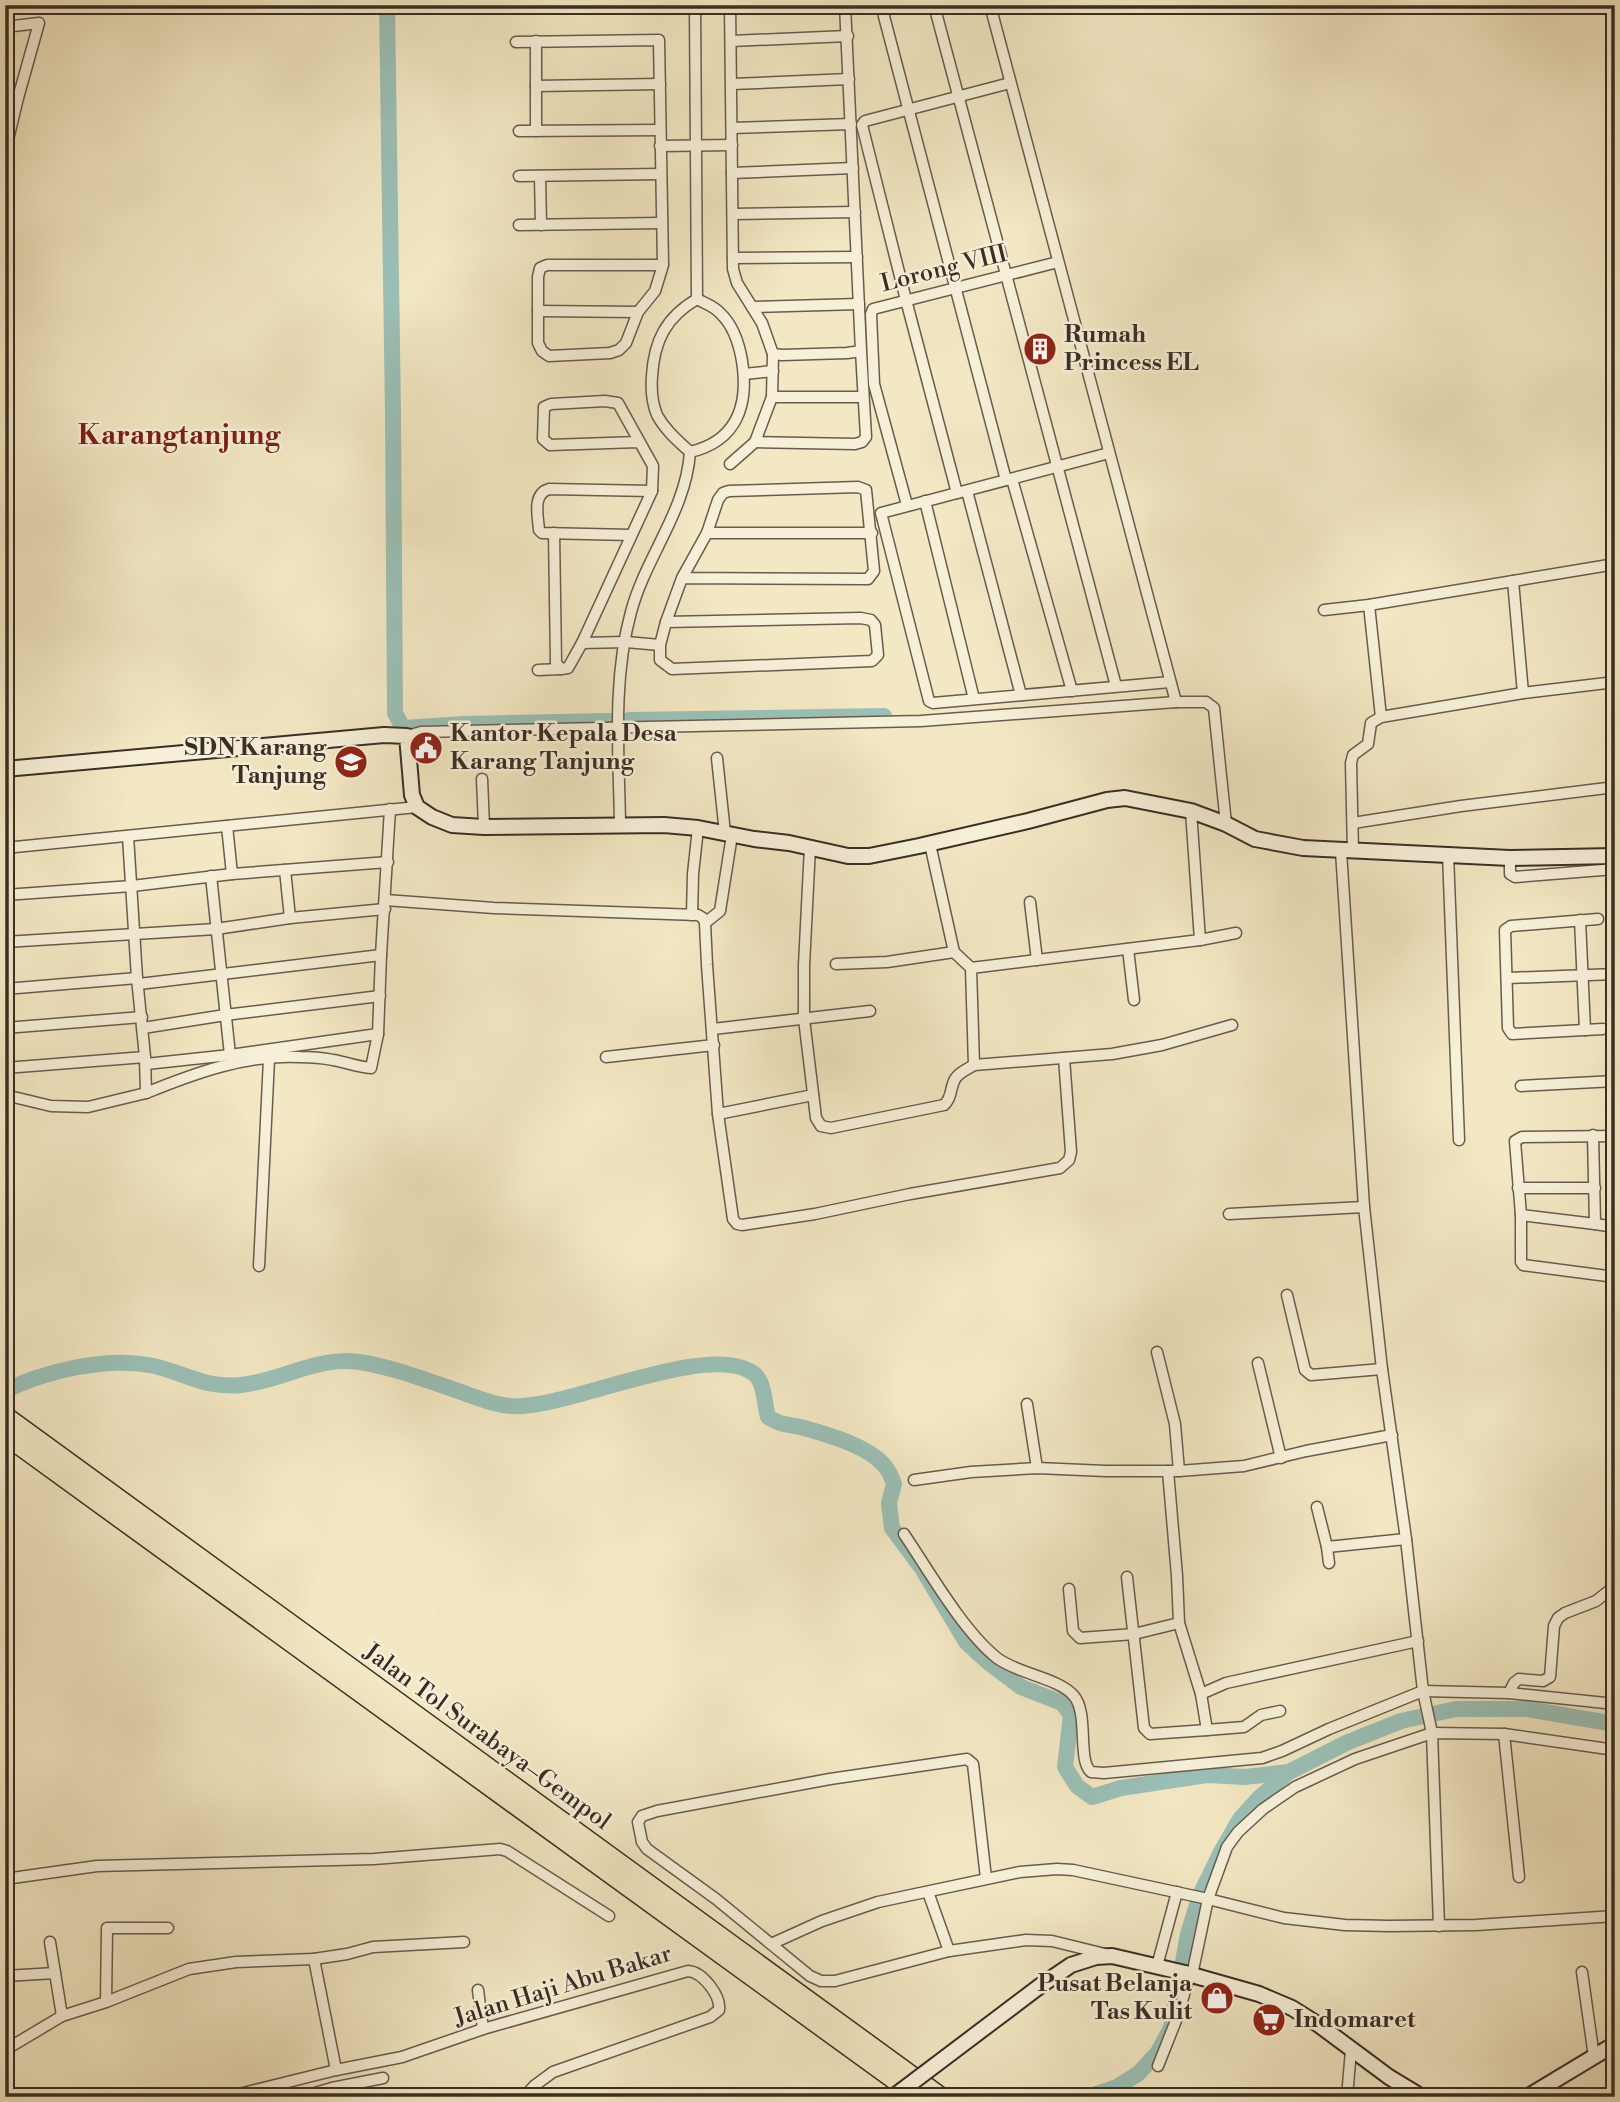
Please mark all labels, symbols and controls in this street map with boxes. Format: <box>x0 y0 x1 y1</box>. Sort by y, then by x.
street label: Lorong VIII <box>878 239 1010 299</box>
place label: Rumah Princess EL <box>1064 320 1199 378</box>
building icon: Rumah Princess EL <box>1021 330 1059 368</box>
district label: Karangtanjung <box>78 418 281 453</box>
place label: Kantor Kepala Desa Karang Tanjung <box>450 719 678 777</box>
public building icon: Kantor Kepala Desa Karang Tanjung <box>407 729 445 767</box>
place label: SDN Karang Tanjung <box>184 733 327 791</box>
school or university icon: SDN Karang Tanjung <box>332 743 370 781</box>
street label: Jalan Tol Surabaya–Gempol <box>357 1637 617 1837</box>
street label: Jalan Haji Abu Bakar <box>450 1939 675 2034</box>
place label: Pusat Belanja Tas Kulit <box>1037 1969 1193 2027</box>
shop icon: Pusat Belanja Tas Kulit <box>1198 1979 1236 2017</box>
supermarket icon: Indomaret <box>1250 2001 1288 2039</box>
place label: Indomaret <box>1294 2005 1416 2035</box>

